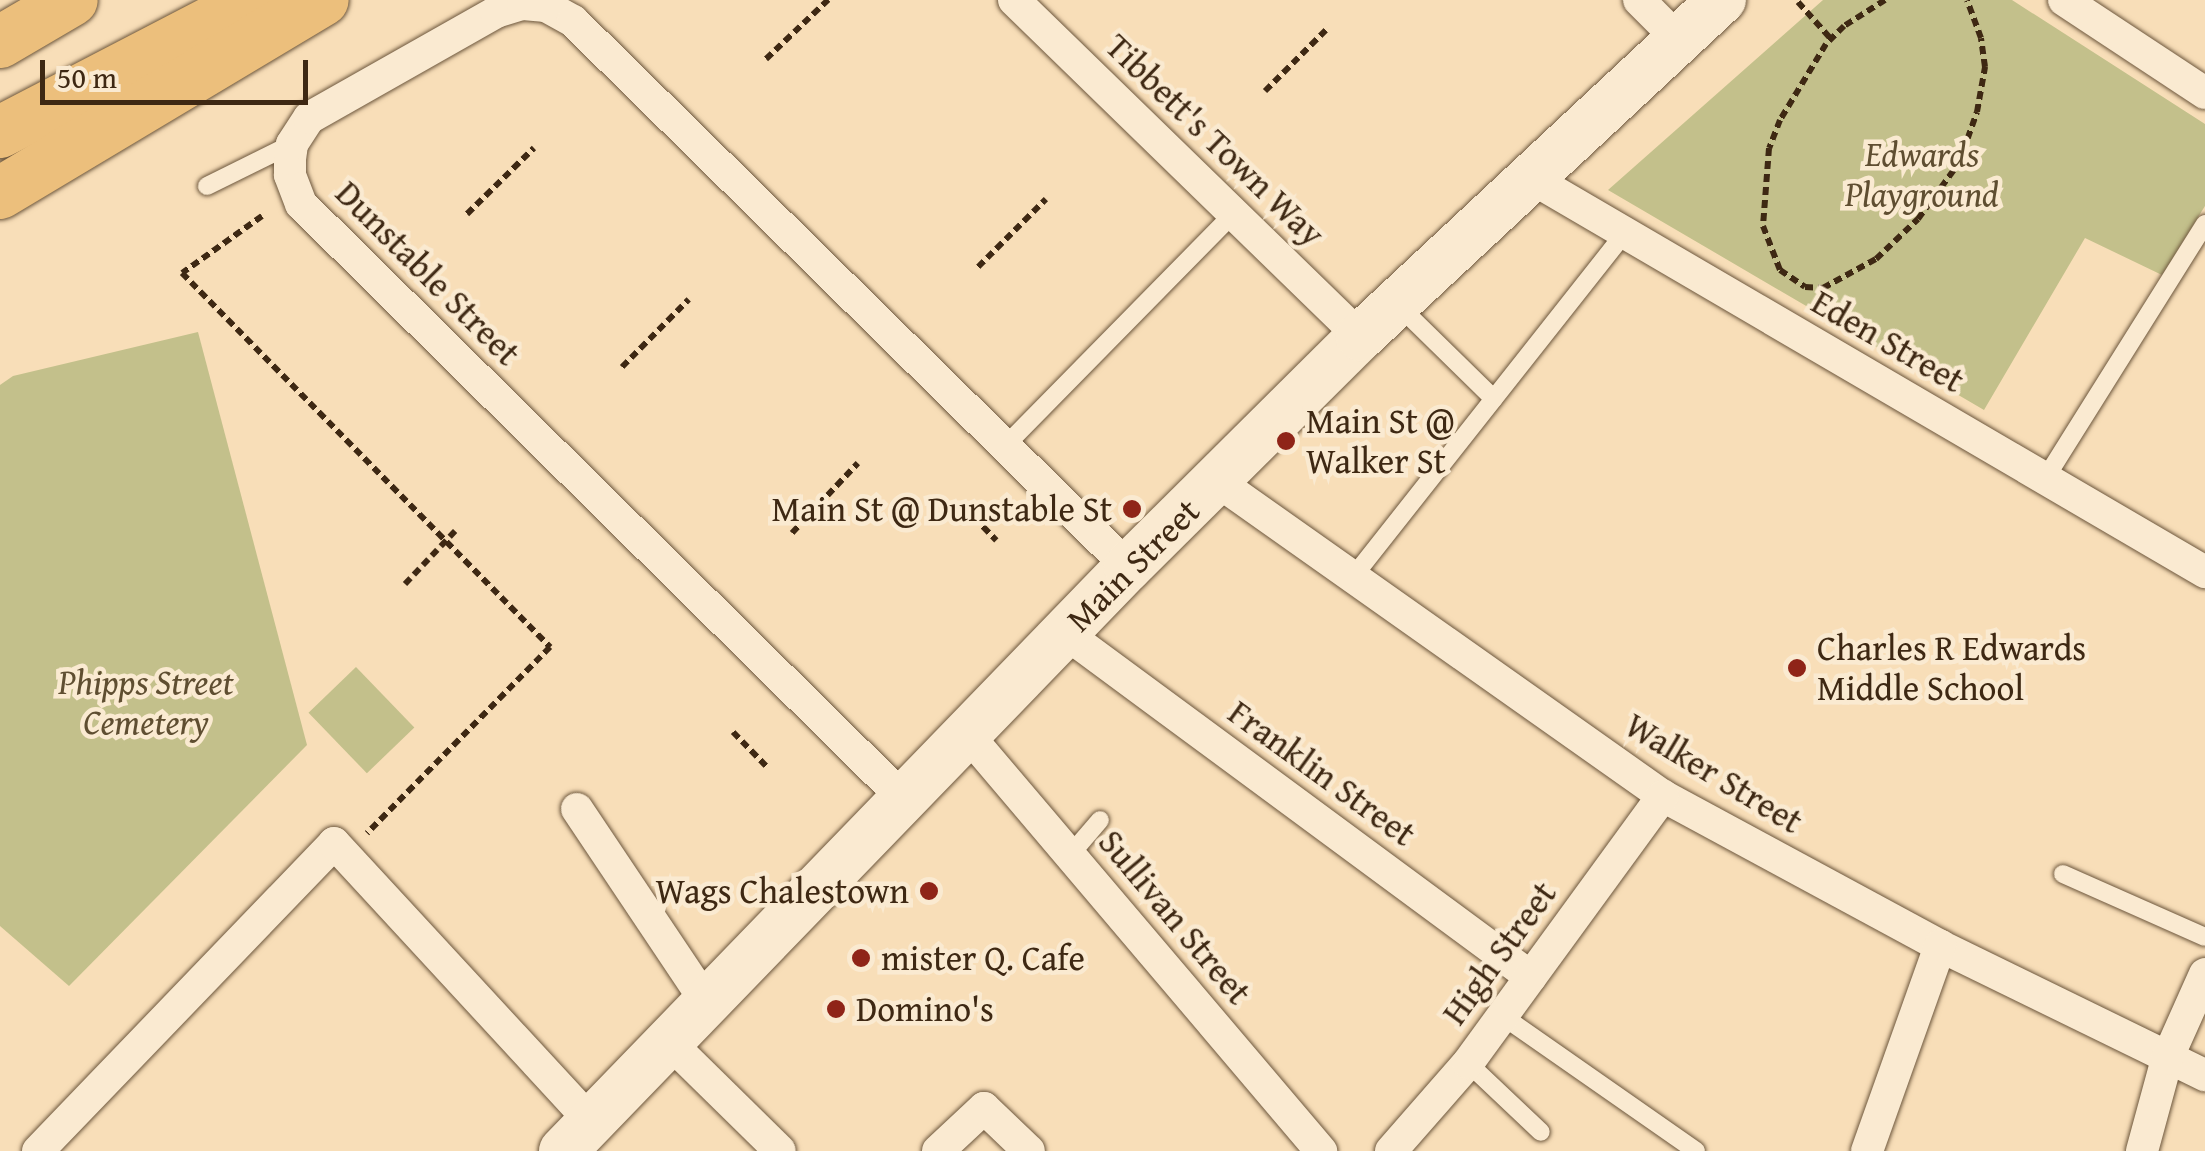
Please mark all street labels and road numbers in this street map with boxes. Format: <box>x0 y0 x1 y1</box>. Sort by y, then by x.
street label: Tibbett's Town Way <box>1097 25 1333 255</box>
street label: Dunstable Street <box>327 172 529 374</box>
street label: Eden Street <box>1804 281 1972 401</box>
street label: Main Street <box>1058 490 1208 640</box>
street label: Franklin Street <box>1220 691 1424 855</box>
street label: Walker Street <box>1618 704 1810 842</box>
street label: Sullivan Street <box>1090 821 1260 1013</box>
street label: High Street <box>1433 873 1565 1033</box>

